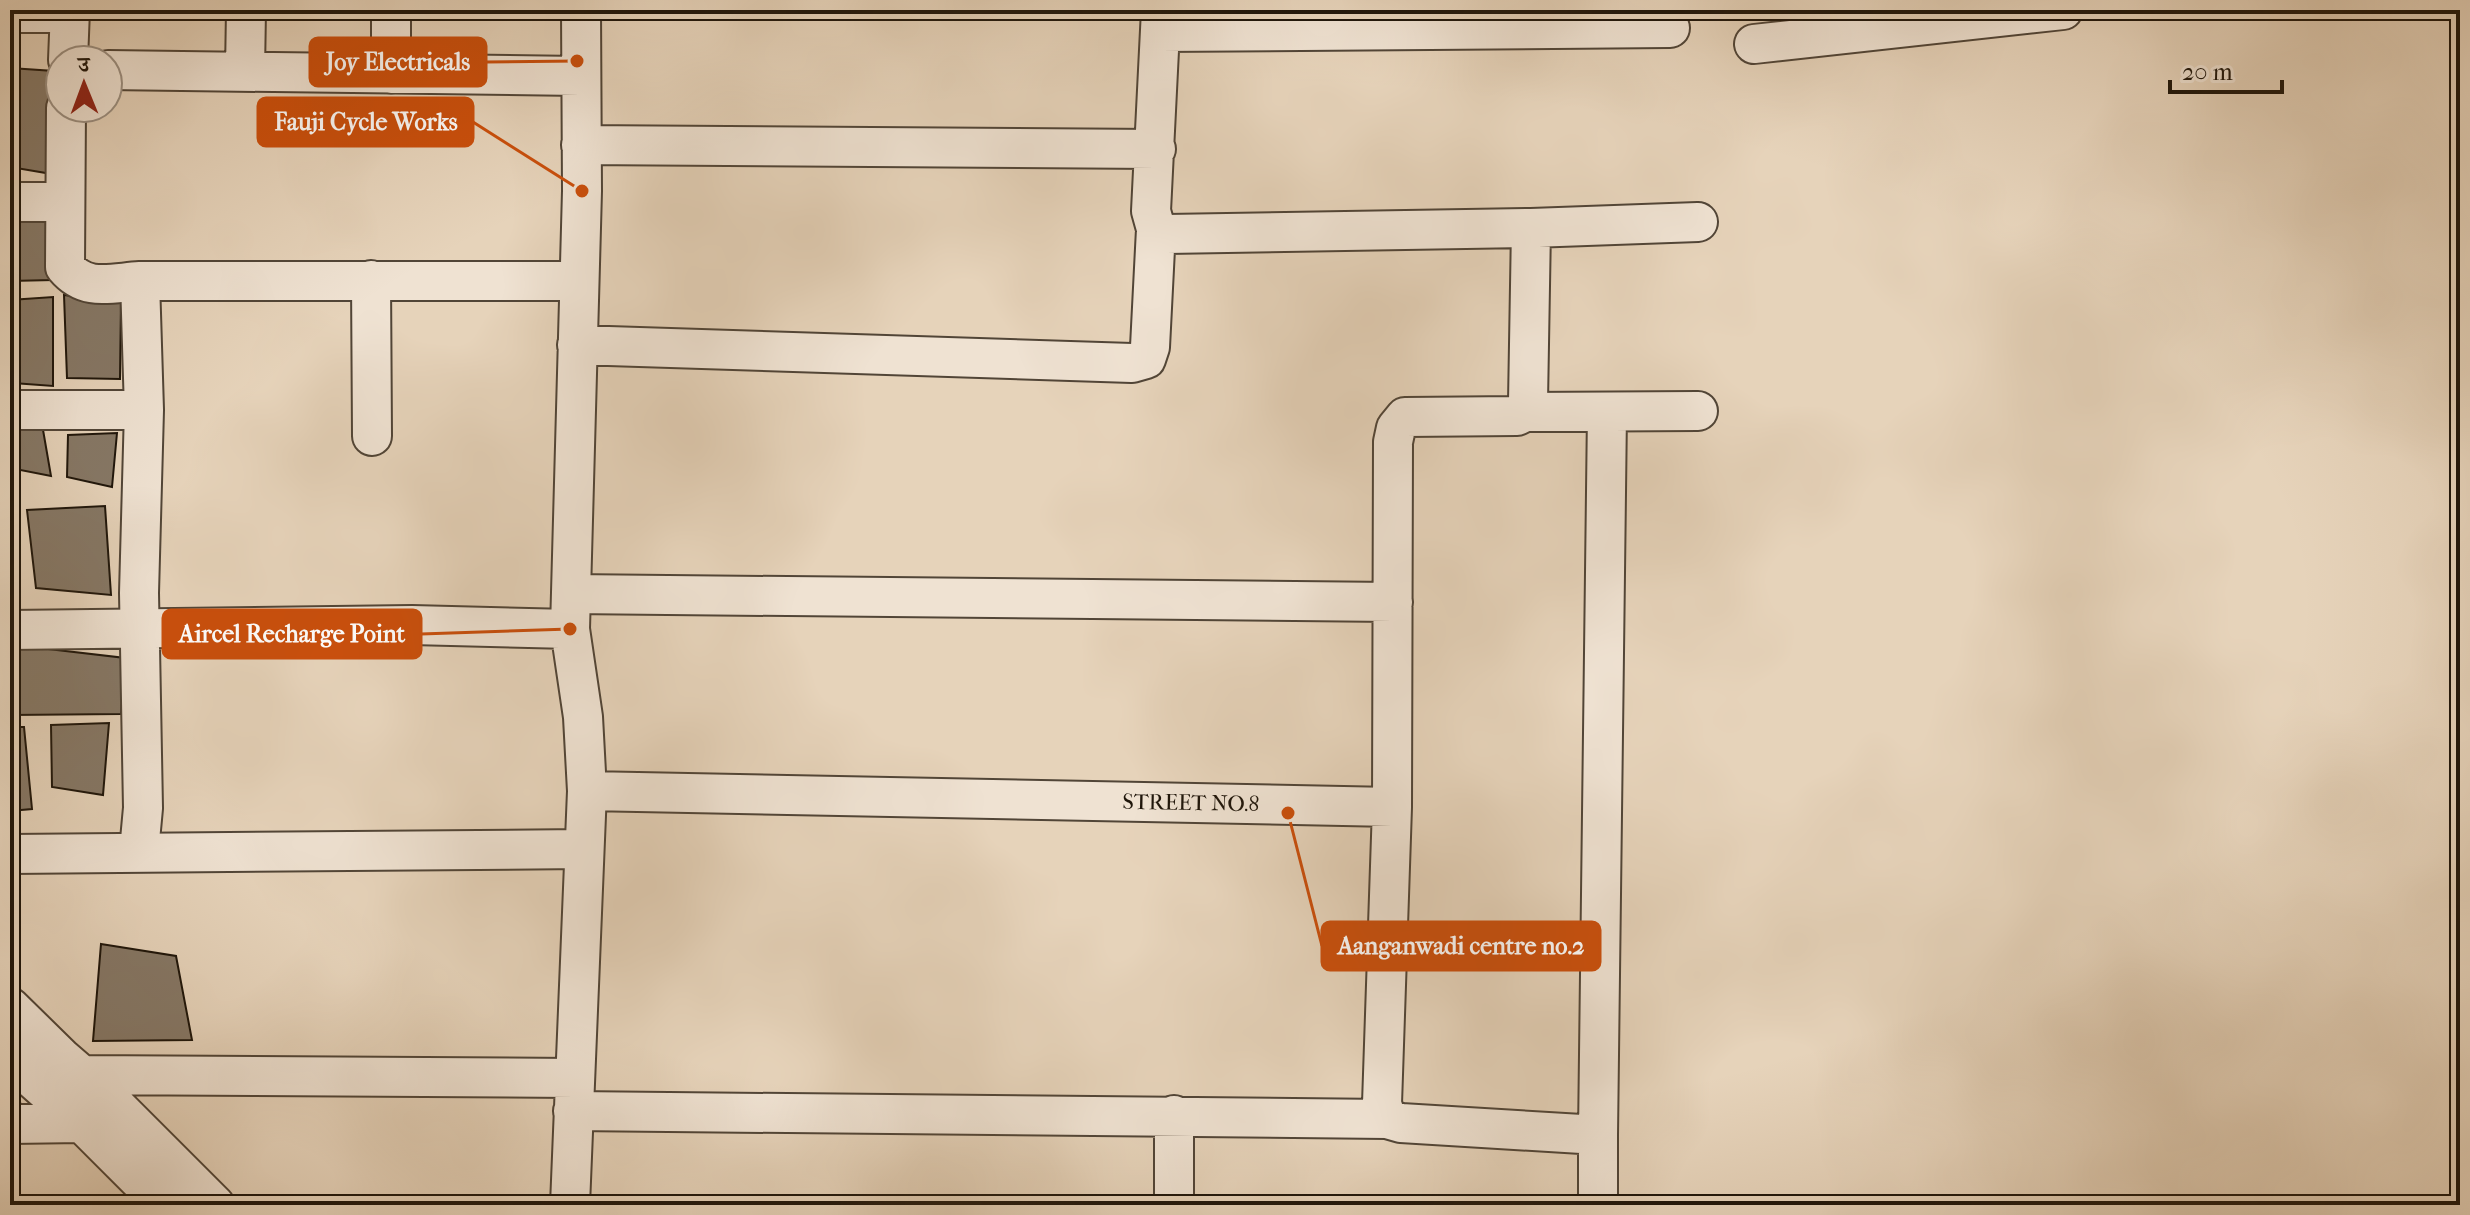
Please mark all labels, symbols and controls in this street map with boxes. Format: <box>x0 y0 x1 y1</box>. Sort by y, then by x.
callout: Joy Electricals <box>310 38 486 86</box>
north arrow <box>44 44 124 124</box>
scale bar <box>2170 44 2282 94</box>
text: Joy Electricals <box>324 48 470 76</box>
text: उ <box>76 52 91 78</box>
text: 20 m <box>2182 58 2233 86</box>
callout: Fauji Cycle Works <box>258 98 473 146</box>
text: Fauji Cycle Works <box>273 108 458 136</box>
callout: Aircel Recharge Point <box>163 610 421 658</box>
text: Aircel Recharge Point <box>177 620 406 648</box>
street label: STREET NO.8 <box>1122 789 1260 817</box>
callout: Aanganwadi centre no.2 <box>1322 922 1600 970</box>
text: Aanganwadi centre no.2 <box>1336 932 1584 960</box>

